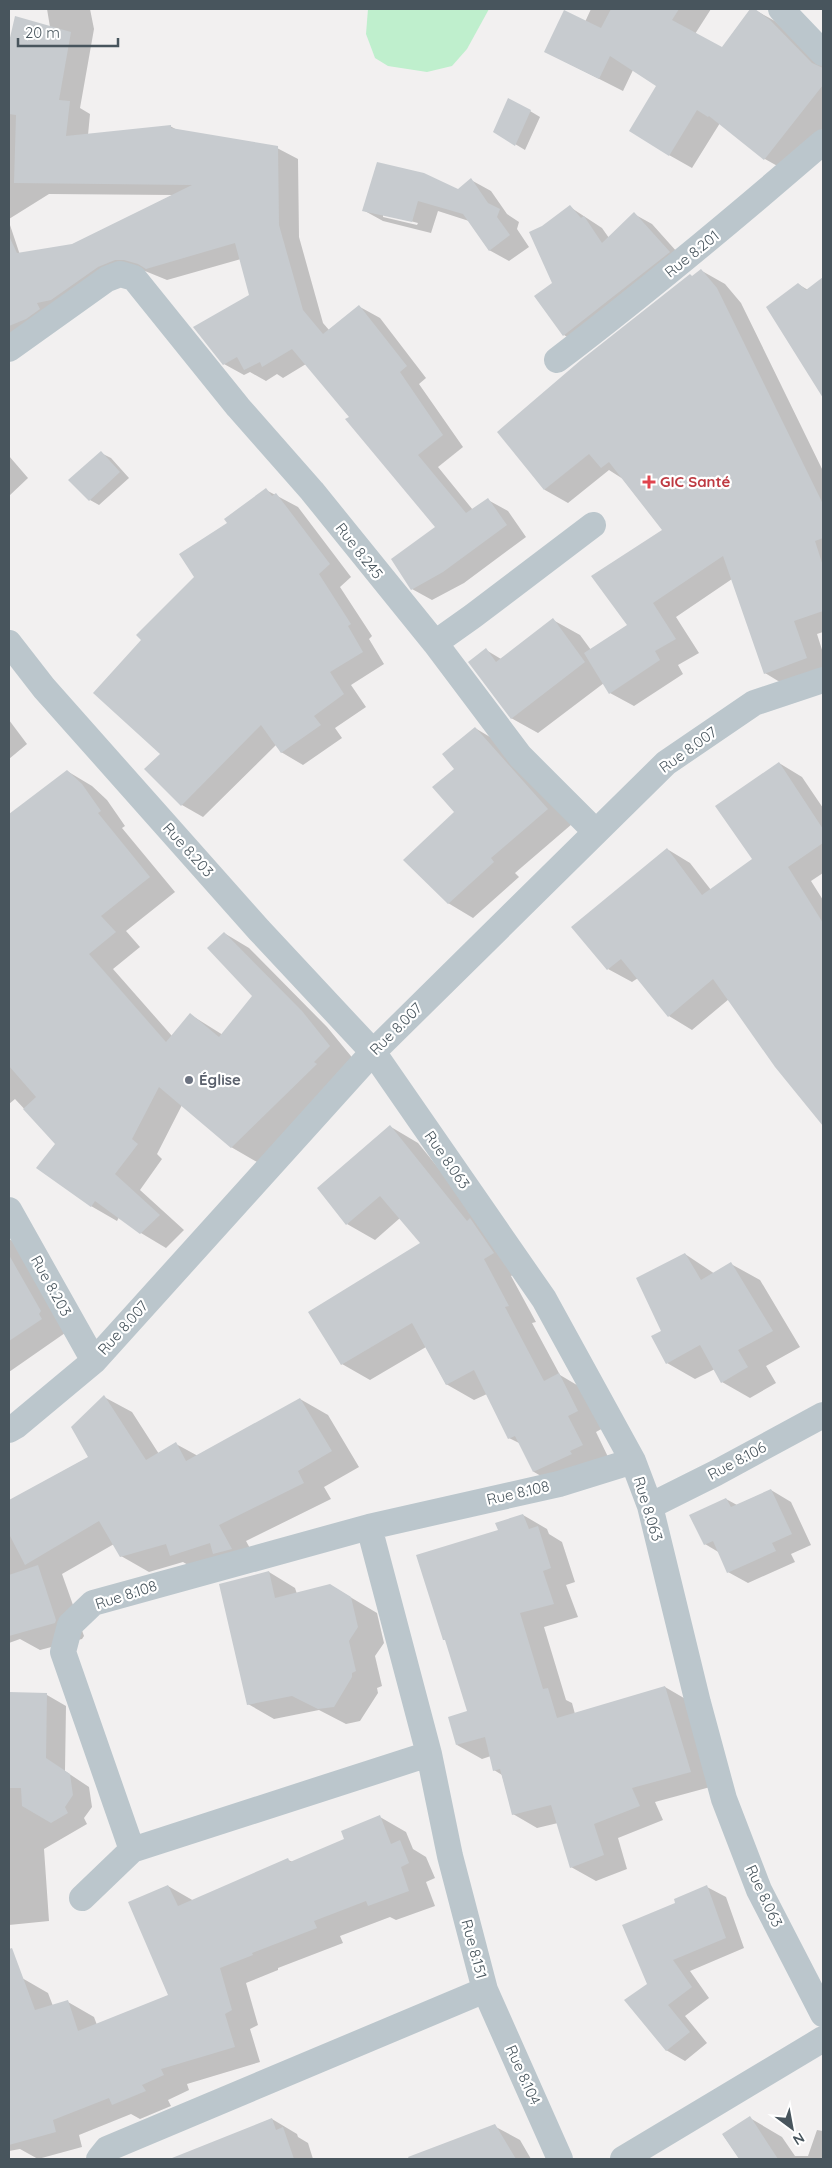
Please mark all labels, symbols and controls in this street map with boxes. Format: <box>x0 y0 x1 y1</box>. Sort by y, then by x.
scale bar <box>18 15 118 47</box>
text: 20 m <box>25 23 60 42</box>
street label: Rue 8.201 <box>661 226 723 281</box>
place label: GIC Santé <box>660 472 731 491</box>
marker: GIC Santé <box>642 475 656 489</box>
street label: Rue 8.245 <box>332 519 387 583</box>
street label: Rue 8.007 <box>655 722 720 777</box>
street label: Rue 8.203 <box>159 818 218 881</box>
street label: Rue 8.007 <box>365 998 426 1059</box>
place label: Église <box>199 1070 241 1089</box>
marker: Église <box>183 1074 195 1086</box>
street label: Rue 8.063 <box>421 1127 474 1193</box>
street label: Rue 8.203 <box>27 1252 76 1320</box>
street label: Rue 8.007 <box>93 1296 152 1359</box>
street label: Rue 8.106 <box>704 1437 769 1484</box>
street label: Rue 8.063 <box>630 1474 667 1544</box>
street label: Rue 8.108 <box>485 1476 551 1509</box>
street label: Rue 8.108 <box>93 1576 159 1613</box>
street label: Rue 8.063 <box>742 1862 787 1930</box>
street label: Rue 8.151 <box>457 1917 491 1981</box>
street label: Rue 8.104 <box>502 2042 545 2108</box>
north arrow <box>767 2103 817 2153</box>
text: N <box>790 2129 808 2149</box>

